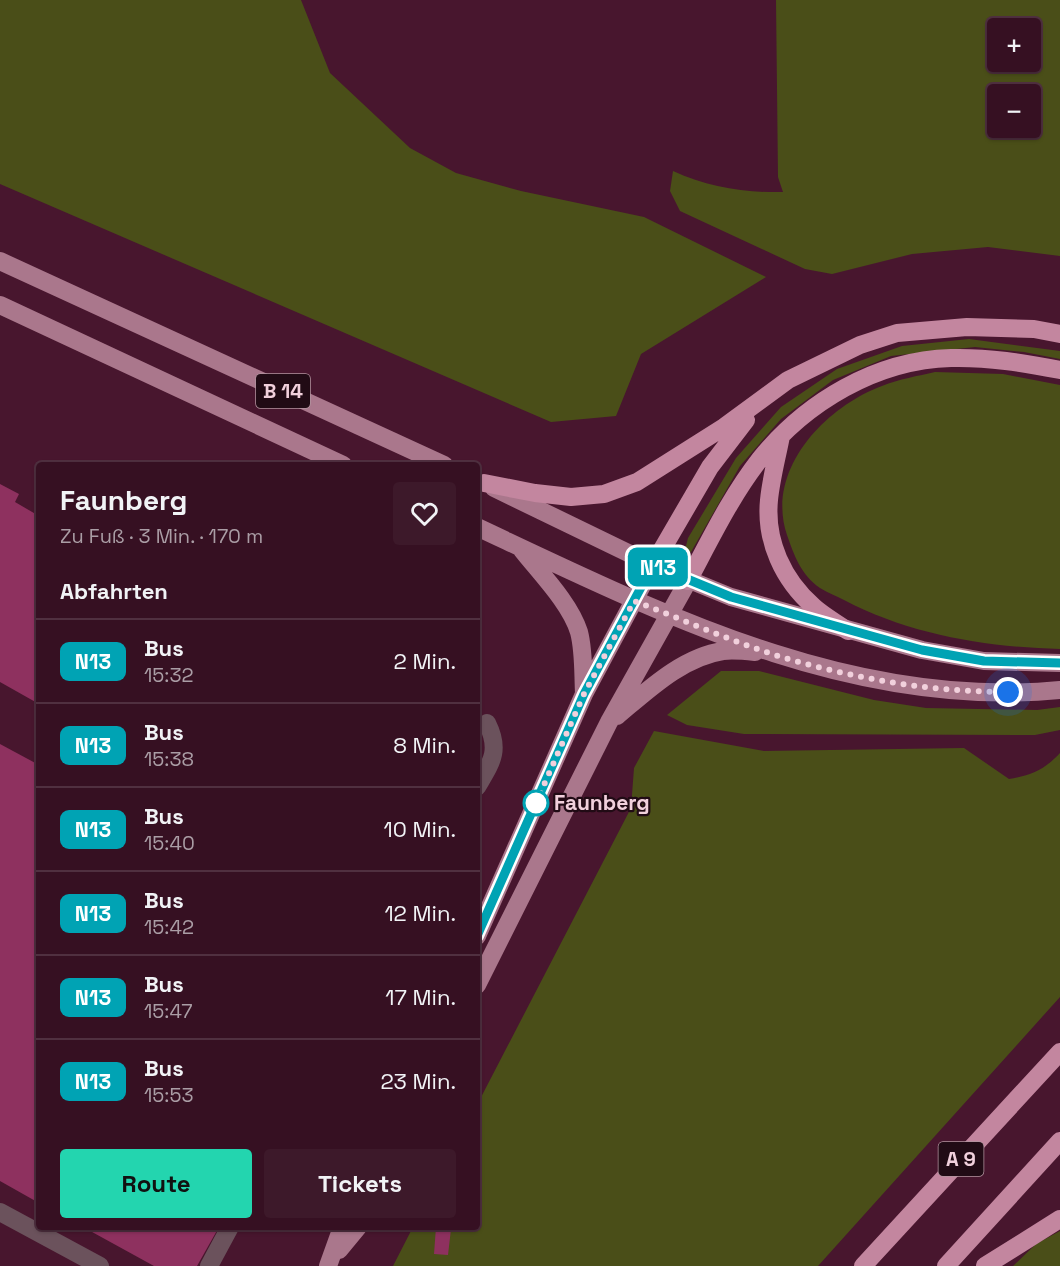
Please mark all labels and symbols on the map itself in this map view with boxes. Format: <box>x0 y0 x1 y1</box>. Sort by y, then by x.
road number: B 14 <box>256 374 310 408</box>
line badge: N13 <box>624 548 692 586</box>
your location <box>993 677 1023 707</box>
place label: Faunberg <box>554 789 650 816</box>
marker: Faunberg <box>523 790 549 816</box>
road number: A 9 <box>938 1142 984 1176</box>

